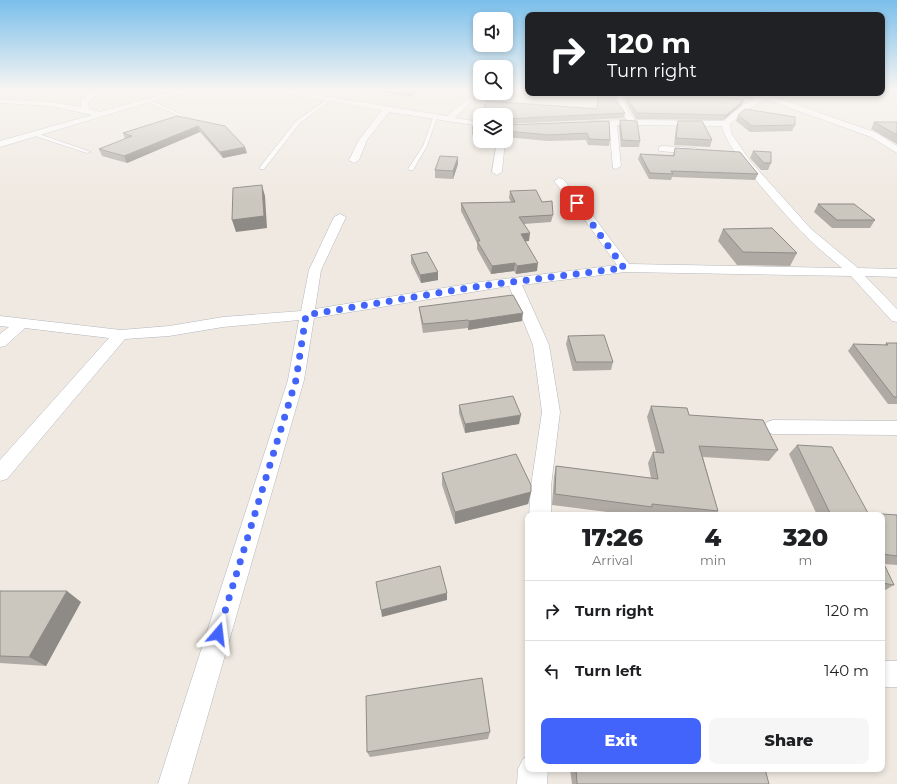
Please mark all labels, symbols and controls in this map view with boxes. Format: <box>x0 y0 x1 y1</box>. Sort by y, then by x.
map controls <box>473 12 513 148</box>
button: sound <box>473 12 513 52</box>
text: 120 m <box>607 26 691 60</box>
icon: right <box>541 28 593 80</box>
button: search <box>473 60 513 100</box>
text: Turn right <box>607 60 697 82</box>
button: layers <box>473 108 513 148</box>
pin <box>560 186 594 220</box>
icon: arrive <box>566 192 588 214</box>
text: 17:26 <box>582 523 643 552</box>
text: 4 <box>705 523 721 552</box>
text: 320 <box>783 523 828 552</box>
text: Arrival <box>592 552 633 568</box>
text: min <box>700 552 726 568</box>
text: m <box>799 552 812 568</box>
icon: right <box>541 600 563 622</box>
text: Turn right <box>575 601 654 620</box>
text: 120 m <box>825 601 869 620</box>
position arrow <box>197 613 239 655</box>
icon: left <box>541 660 563 682</box>
text: Turn left <box>575 661 642 680</box>
text: 140 m <box>824 661 869 680</box>
button: Exit <box>541 718 701 764</box>
button: Share <box>709 718 869 764</box>

